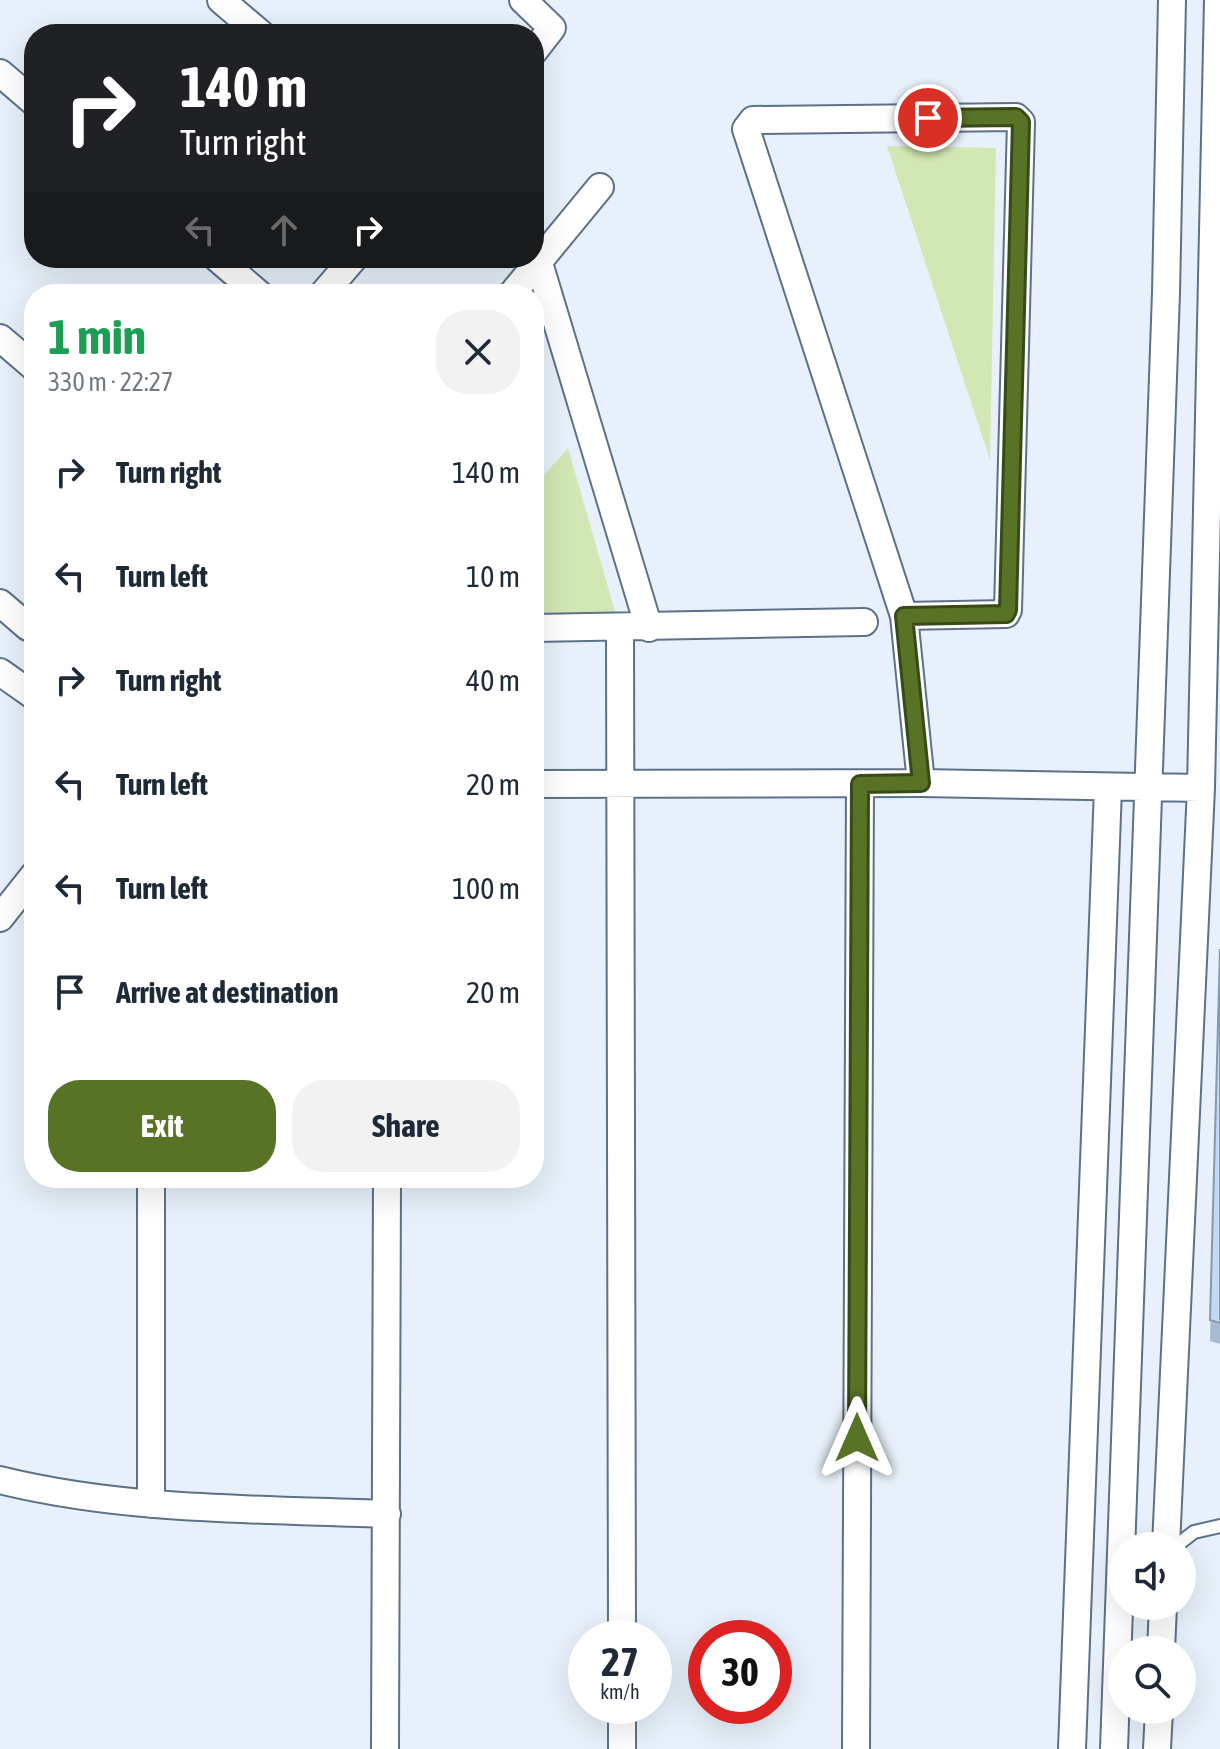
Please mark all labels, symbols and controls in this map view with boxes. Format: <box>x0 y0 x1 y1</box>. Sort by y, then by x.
text: 140 m <box>180 55 307 119</box>
icon: right <box>48 56 152 160</box>
pin <box>894 84 962 152</box>
icon: arrive <box>906 96 950 140</box>
text: Turn right <box>180 121 307 163</box>
icon: left <box>178 208 222 252</box>
icon: ahead <box>262 208 306 252</box>
icon: right <box>346 208 390 252</box>
text: 1 min <box>48 309 146 364</box>
button: close <box>436 310 520 394</box>
text: 330 m · 22:27 <box>48 367 173 397</box>
icon: right <box>48 450 92 494</box>
text: Turn right <box>116 455 222 489</box>
text: 140 m <box>452 455 520 489</box>
icon: left <box>48 554 92 598</box>
text: Turn left <box>116 559 208 593</box>
text: 10 m <box>466 559 520 593</box>
icon: right <box>48 658 92 702</box>
text: Turn right <box>116 663 222 697</box>
text: 40 m <box>466 663 520 697</box>
icon: left <box>48 762 92 806</box>
text: Turn left <box>116 767 208 801</box>
text: 20 m <box>466 767 520 801</box>
icon: left <box>48 866 92 910</box>
text: Turn left <box>116 871 208 905</box>
text: 100 m <box>452 871 520 905</box>
icon: arrive <box>48 970 92 1014</box>
text: Arrive at destination <box>116 975 338 1009</box>
text: 20 m <box>466 975 520 1009</box>
button: Exit <box>48 1080 276 1172</box>
button: Share <box>292 1080 520 1172</box>
position arrow <box>815 1396 899 1480</box>
map controls <box>1108 1532 1196 1724</box>
button: sound <box>1108 1532 1196 1620</box>
speed limit sign: 30 <box>688 1620 792 1724</box>
button: search <box>1108 1636 1196 1724</box>
text: 27 <box>601 1639 639 1684</box>
text: km/h <box>600 1680 640 1703</box>

